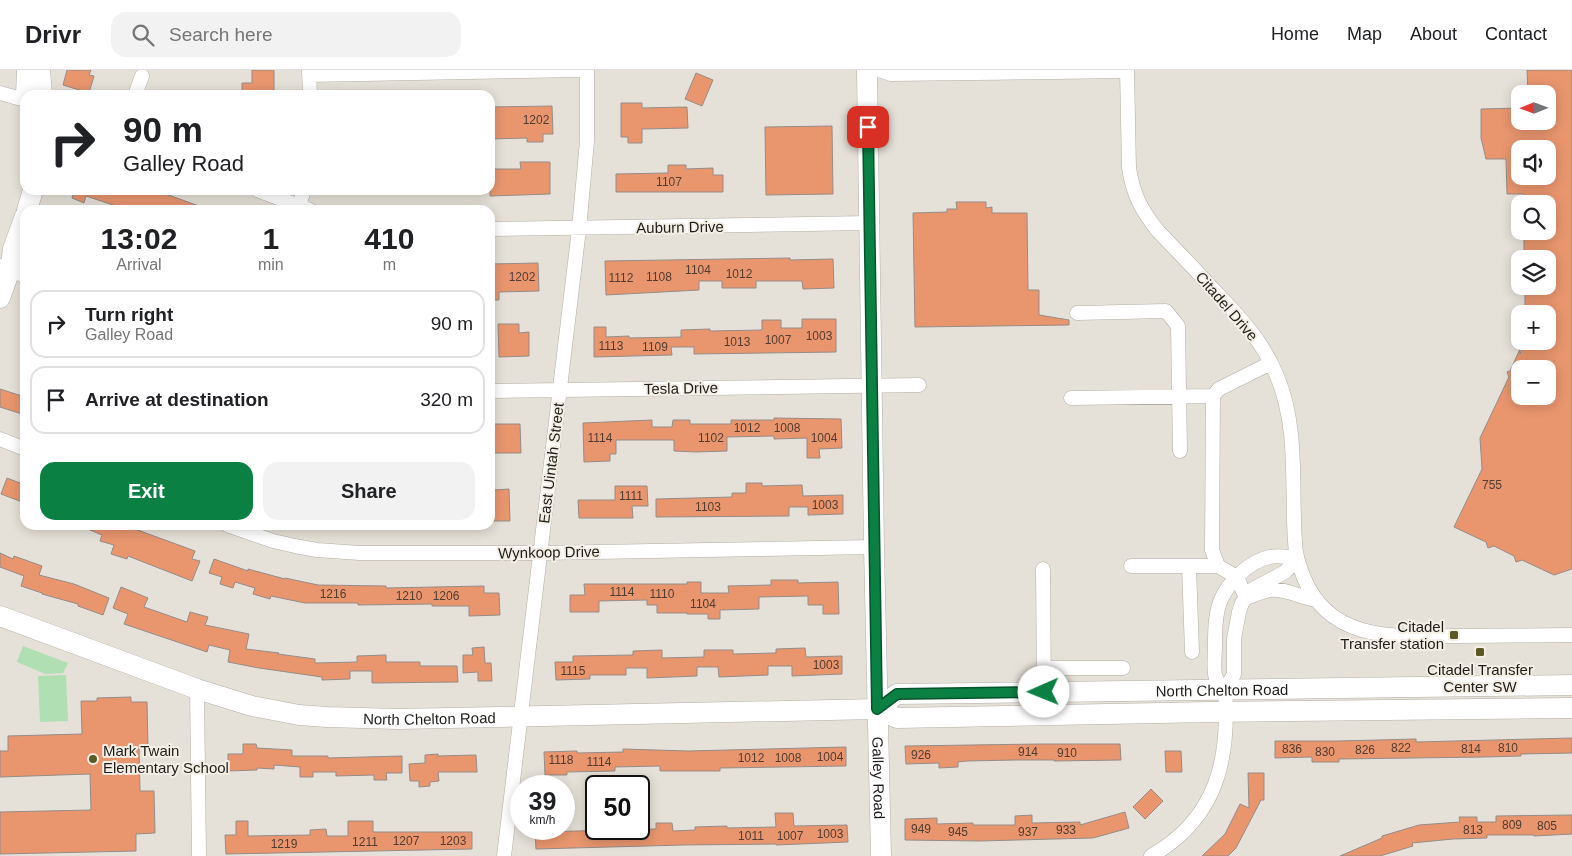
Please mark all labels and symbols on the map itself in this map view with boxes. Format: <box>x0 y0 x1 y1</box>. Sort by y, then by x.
north arrow <box>1511 85 1556 130</box>
pin <box>847 106 889 148</box>
house number: 1202 <box>523 113 550 127</box>
house number: 1107 <box>656 175 682 189</box>
street label: Auburn Drive <box>636 218 724 236</box>
house number: 1104 <box>685 263 711 277</box>
house number: 1012 <box>726 267 753 281</box>
street label: Citadel Drive <box>1192 268 1262 344</box>
house number: 1202 <box>509 270 536 284</box>
house number: 1108 <box>646 270 672 284</box>
house number: 1112 <box>609 271 634 285</box>
house number: 1003 <box>806 329 833 343</box>
house number: 1007 <box>765 333 792 347</box>
house number: 1013 <box>724 335 751 349</box>
house number: 1113 <box>599 339 624 353</box>
house number: 1109 <box>642 340 668 354</box>
street label: Tesla Drive <box>644 379 718 397</box>
street label: East Uintah Street <box>535 401 567 524</box>
house number: 1012 <box>734 421 761 435</box>
house number: 1008 <box>774 421 801 435</box>
house number: 1114 <box>588 431 613 445</box>
house number: 1102 <box>698 431 724 445</box>
house number: 1004 <box>811 431 838 445</box>
house number: 755 <box>1482 478 1502 492</box>
house number: 1111 <box>619 489 643 503</box>
house number: 1003 <box>812 498 839 512</box>
house number: 1103 <box>695 500 721 514</box>
street label: Wynkoop Drive <box>498 543 600 561</box>
house number: 1114 <box>610 585 635 599</box>
house number: 1216 <box>320 587 347 601</box>
house number: 1110 <box>650 587 675 601</box>
house number: 1210 <box>396 589 423 603</box>
house number: 1206 <box>433 589 460 603</box>
house number: 1104 <box>690 597 716 611</box>
place label: Citadel Transfer station <box>1340 618 1444 652</box>
marker: Citadel Transfer station <box>1448 629 1460 641</box>
marker: Citadel Transfer Center SW <box>1474 646 1486 658</box>
house number: 1003 <box>813 658 840 672</box>
place label: Citadel Transfer Center SW <box>1427 661 1533 695</box>
house number: 1115 <box>561 664 586 678</box>
position arrow <box>1017 665 1069 717</box>
street label: North Chelton Road <box>1156 680 1288 699</box>
street label: North Chelton Road <box>363 708 496 728</box>
street label: Galley Road <box>870 736 889 819</box>
house number: 822 <box>1391 741 1411 755</box>
house number: 810 <box>1498 741 1518 755</box>
place label: Mark Twain Elementary School <box>103 742 229 776</box>
house number: 836 <box>1282 742 1302 756</box>
house number: 814 <box>1461 742 1481 756</box>
house number: 826 <box>1355 743 1375 757</box>
house number: 914 <box>1018 745 1038 759</box>
house number: 830 <box>1315 745 1335 759</box>
house number: 910 <box>1057 746 1077 760</box>
house number: 926 <box>911 748 931 762</box>
house number: 1004 <box>817 750 844 764</box>
house number: 1012 <box>738 751 765 765</box>
house number: 1008 <box>775 751 802 765</box>
marker: Mark Twain Elementary School <box>87 753 99 765</box>
house number: 1118 <box>549 753 574 767</box>
house number: 1114 <box>587 755 612 769</box>
speed limit sign: 50 <box>585 775 650 840</box>
house number: 809 <box>1502 818 1522 832</box>
house number: 805 <box>1537 819 1557 833</box>
house number: 949 <box>911 822 931 836</box>
house number: 933 <box>1056 823 1076 837</box>
house number: 813 <box>1463 823 1483 837</box>
house number: 945 <box>948 825 968 839</box>
house number: 937 <box>1018 825 1038 839</box>
house number: 1003 <box>817 827 844 841</box>
house number: 1011 <box>738 829 764 843</box>
house number: 1007 <box>777 829 804 843</box>
house number: 1207 <box>393 834 420 848</box>
house number: 1203 <box>440 834 467 848</box>
house number: 1211 <box>352 835 378 849</box>
house number: 1219 <box>271 837 298 851</box>

